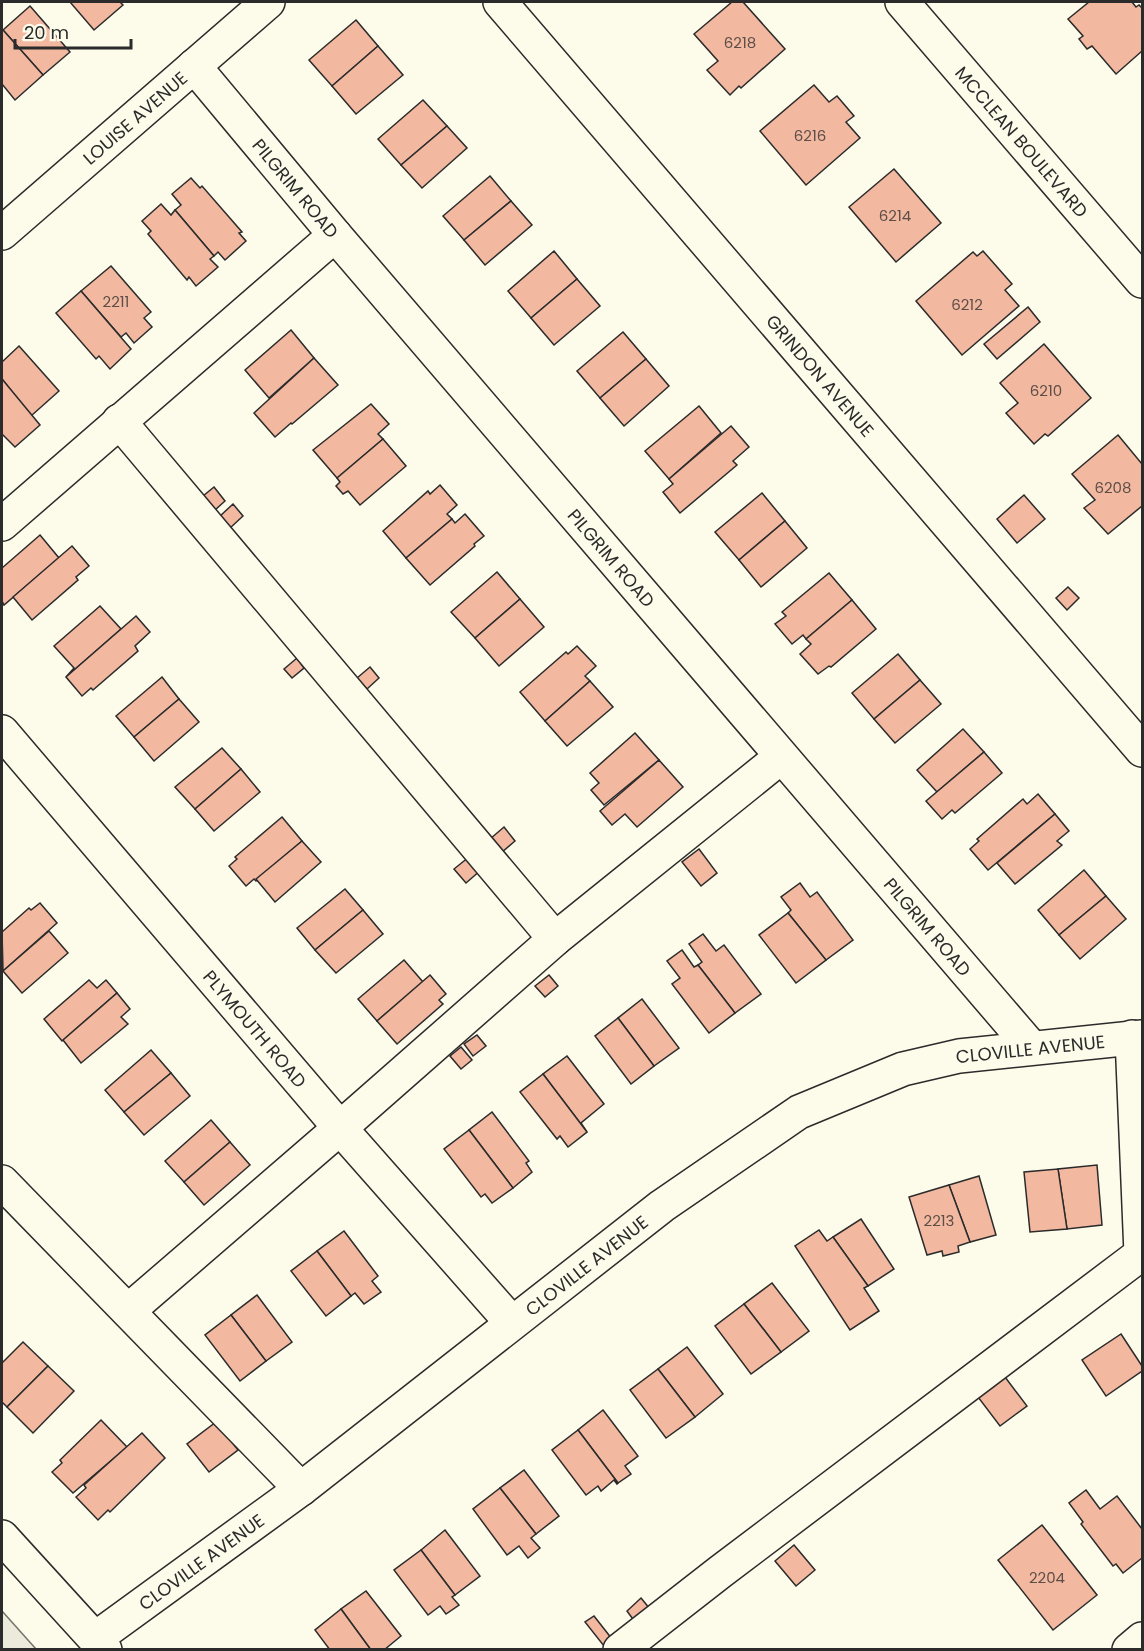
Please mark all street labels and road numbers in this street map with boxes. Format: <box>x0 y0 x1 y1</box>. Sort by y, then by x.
street label: MCCLEAN BOULEVARD <box>950 60 1094 223</box>
street label: LOUISE AVENUE <box>77 65 192 170</box>
street label: PILGRIM ROAD <box>247 133 345 243</box>
street label: GRINDON AVENUE <box>761 309 880 442</box>
street label: PILGRIM ROAD <box>562 503 661 612</box>
street label: PILGRIM ROAD <box>879 872 977 981</box>
street label: PLYMOUTH ROAD <box>198 964 313 1093</box>
street label: CLOVILLE AVENUE <box>955 1028 1106 1069</box>
street label: CLOVILLE AVENUE <box>520 1209 653 1321</box>
street label: CLOVILLE AVENUE <box>133 1507 269 1616</box>

